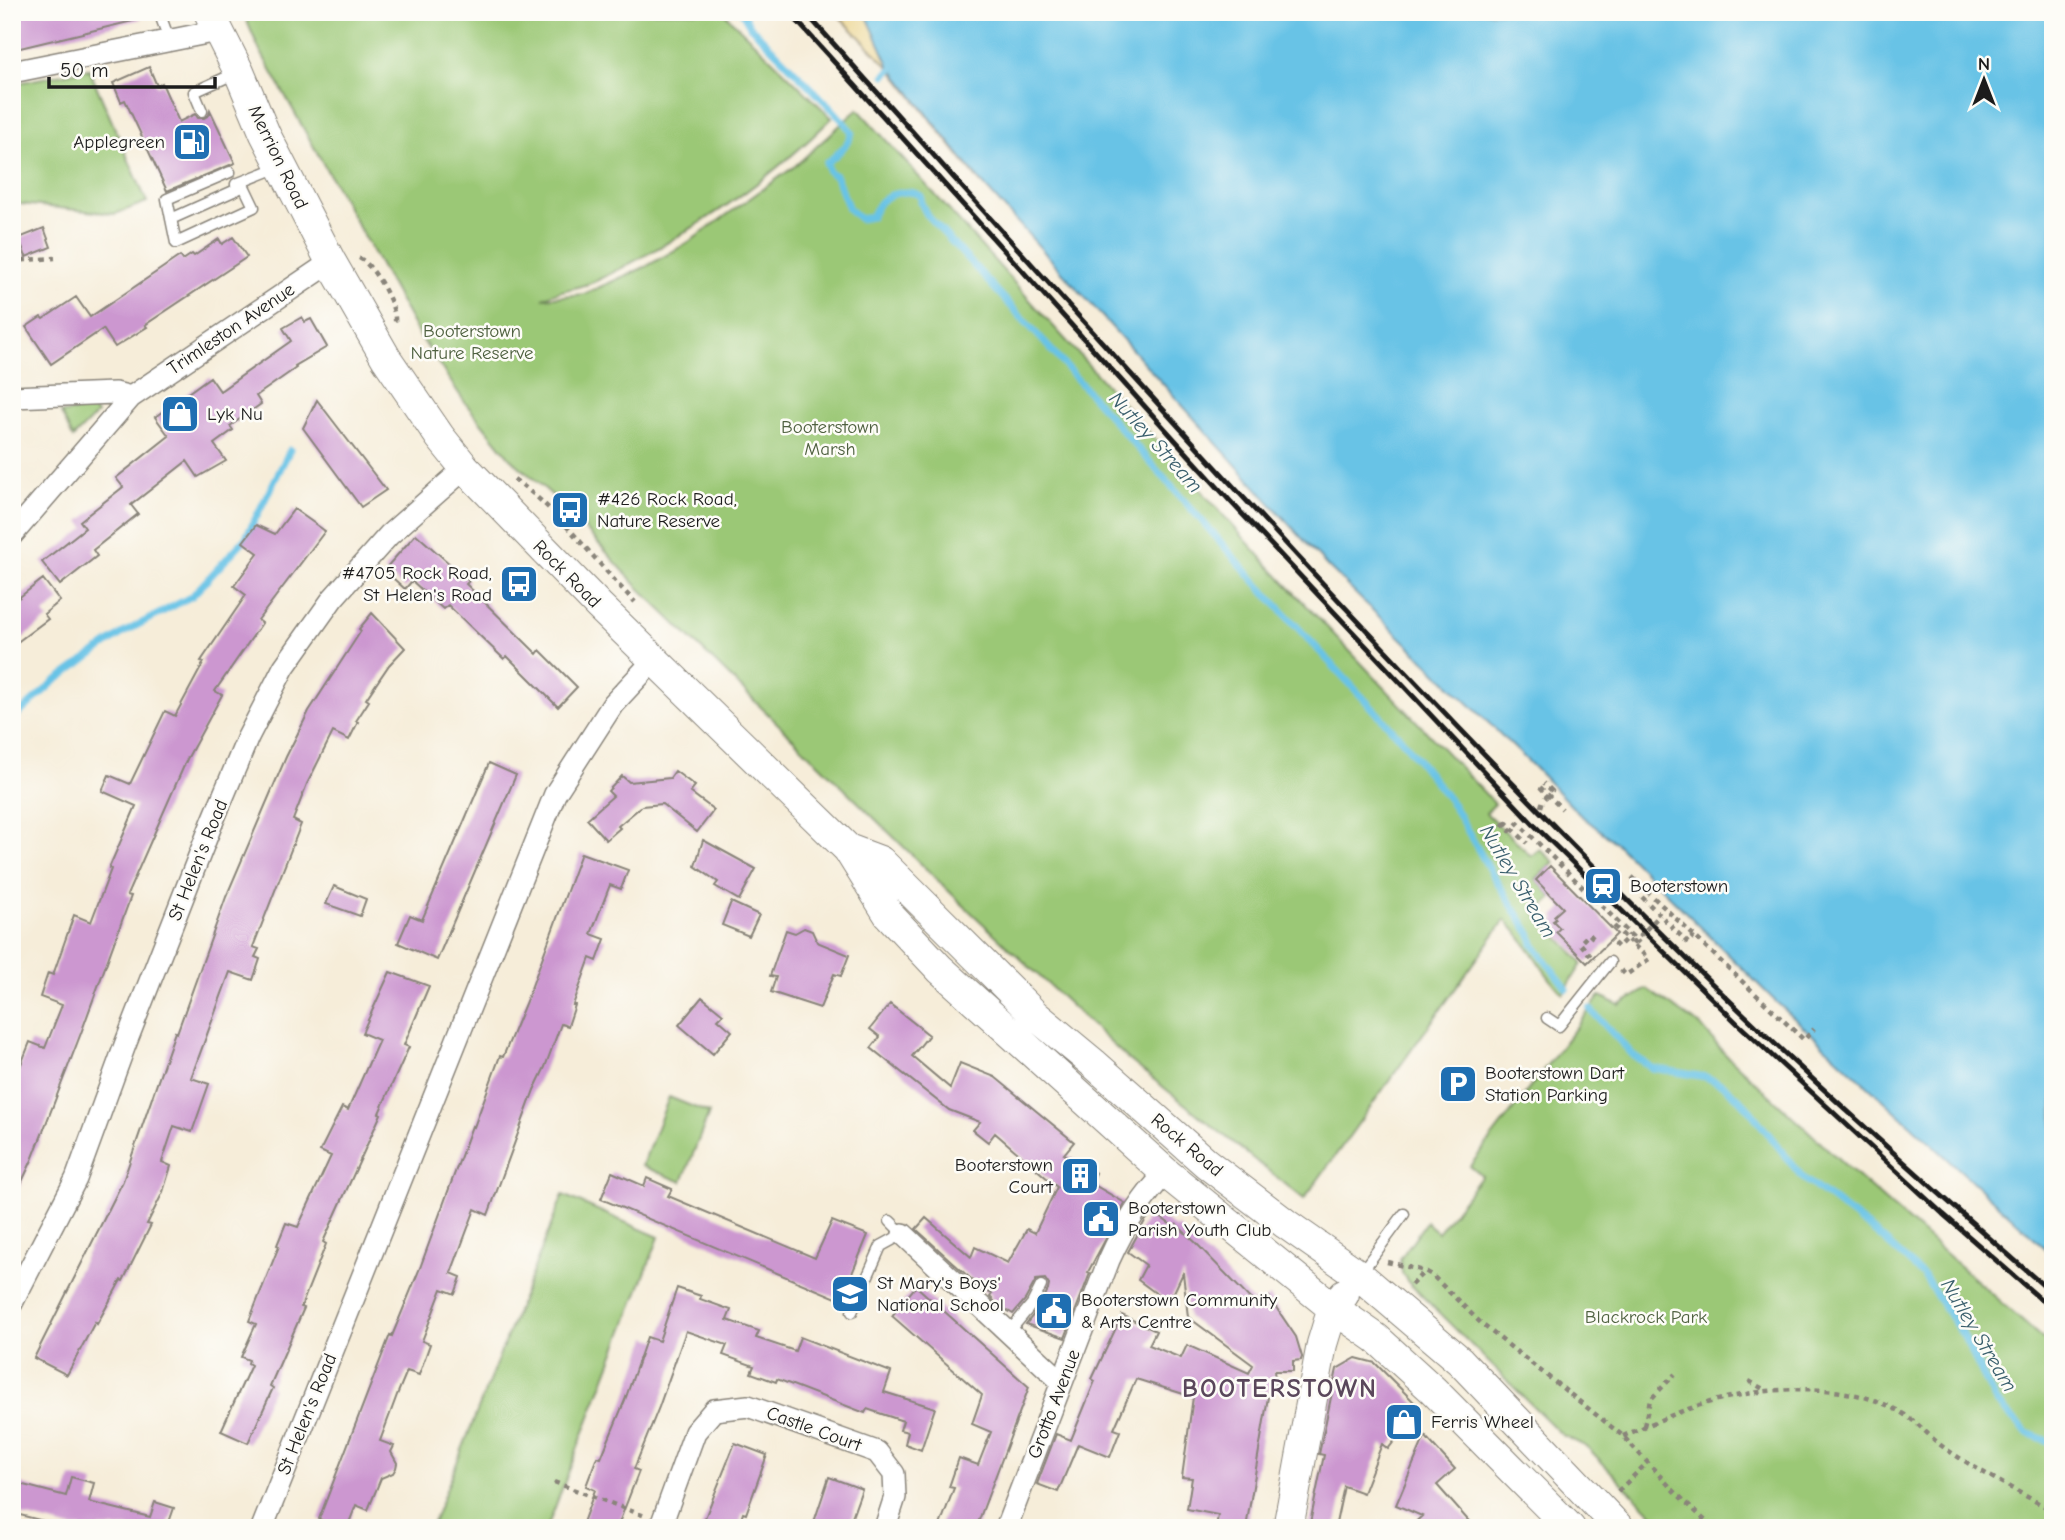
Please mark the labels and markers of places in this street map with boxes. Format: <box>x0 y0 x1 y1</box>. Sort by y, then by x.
fuel station icon: Applegreen <box>171 121 213 163</box>
place label: Applegreen <box>73 131 165 153</box>
shop icon: Lyk Nu <box>159 393 201 435</box>
place label: Lyk Nu <box>207 403 263 425</box>
place label: #426 Rock Road, Nature Reserve <box>597 488 737 532</box>
bus stop icon: #426 Rock Road, Nature Reserve <box>549 489 591 531</box>
place label: #4705 Rock Road, St Helen's Road <box>342 562 492 606</box>
bus stop icon: #4705 Rock Road, St Helen's Road <box>498 563 540 605</box>
station icon: Booterstown <box>1582 865 1624 907</box>
place label: Booterstown <box>1630 875 1728 897</box>
place label: Booterstown Dart Station Parking <box>1485 1062 1625 1106</box>
parking icon: Booterstown Dart Station Parking <box>1437 1063 1479 1105</box>
place label: Booterstown Court <box>955 1154 1054 1198</box>
building icon: Booterstown Court <box>1059 1155 1101 1197</box>
place label: Booterstown Parish Youth Club <box>1128 1197 1272 1241</box>
public building icon: Booterstown Parish Youth Club <box>1080 1198 1122 1240</box>
place label: St Mary's Boys' National School <box>877 1272 1004 1316</box>
school or university icon: St Mary's Boys' National School <box>829 1273 871 1315</box>
place label: Booterstown Community & Arts Centre <box>1081 1289 1278 1333</box>
public building icon: Booterstown Community & Arts Centre <box>1033 1290 1075 1332</box>
shop icon: Ferris Wheel <box>1383 1401 1425 1443</box>
place label: Ferris Wheel <box>1431 1411 1534 1433</box>

